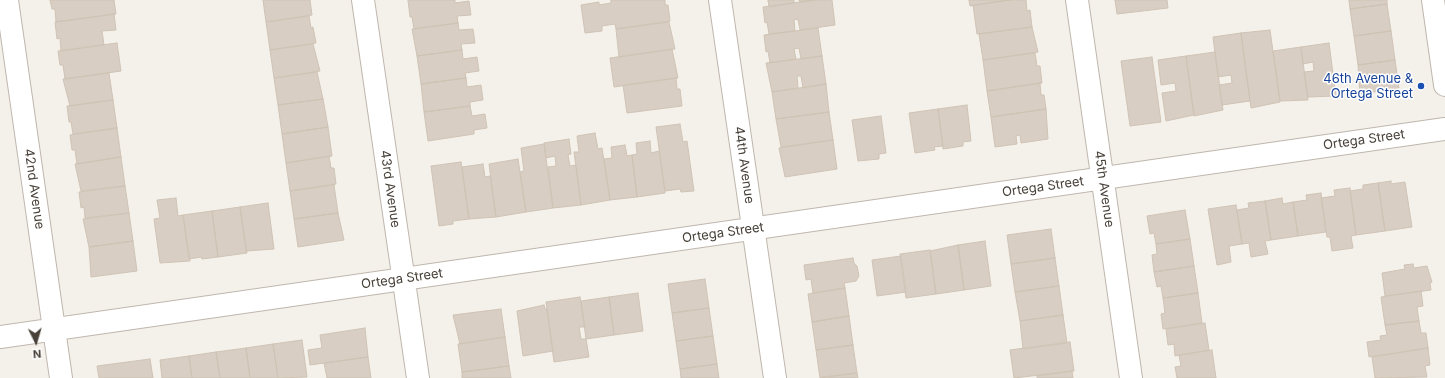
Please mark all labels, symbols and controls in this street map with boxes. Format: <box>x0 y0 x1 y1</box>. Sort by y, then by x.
place label: 46th Avenue & Ortega Street <box>1323 71 1413 102</box>
marker: 46th Avenue & Ortega Street <box>1416 81 1426 91</box>
street label: 44th Avenue <box>731 125 757 205</box>
street label: Ortega Street <box>1322 127 1406 153</box>
street label: 42nd Avenue <box>21 148 47 230</box>
street label: 43rd Avenue <box>377 149 403 229</box>
street label: 45th Avenue <box>1091 150 1117 228</box>
street label: Ortega Street <box>1001 174 1085 200</box>
street label: Ortega Street <box>681 220 765 246</box>
street label: Ortega Street <box>360 266 444 292</box>
north arrow <box>16 322 56 362</box>
text: N <box>32 347 42 361</box>

